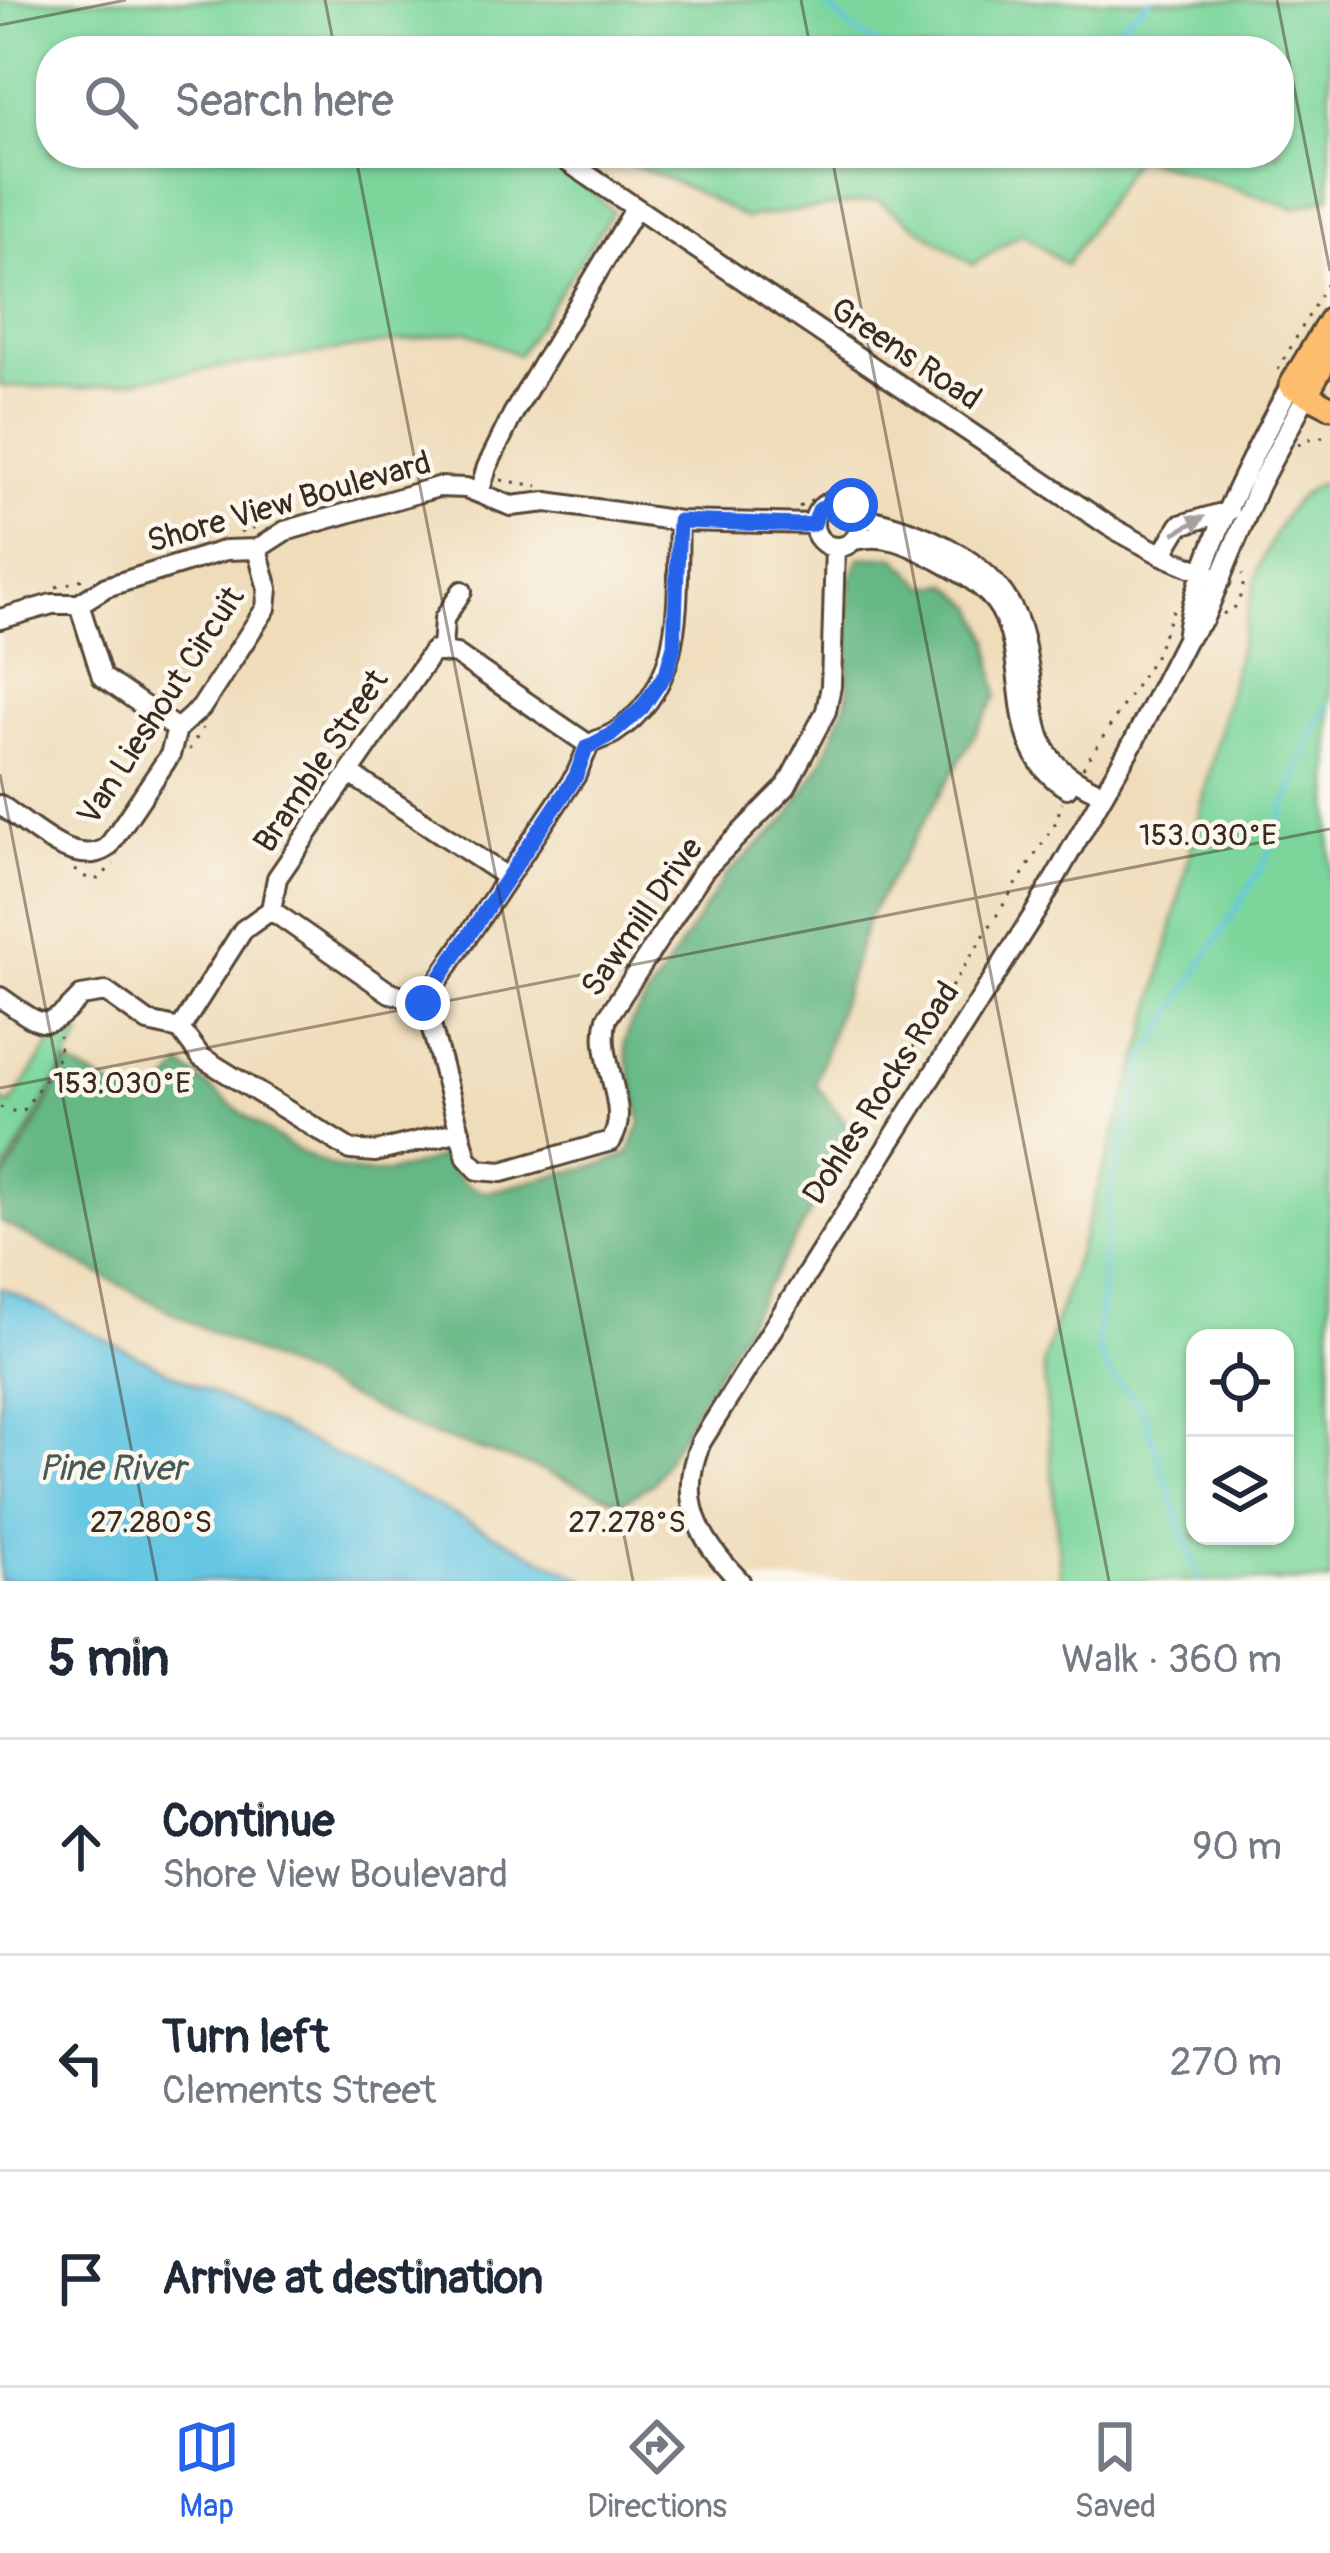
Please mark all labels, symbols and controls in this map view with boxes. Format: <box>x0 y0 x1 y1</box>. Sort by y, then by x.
search box <box>36 36 1294 168</box>
icon: search <box>78 69 144 135</box>
text: Search here <box>174 74 394 130</box>
street label: Greens Road <box>823 289 989 419</box>
street label: Shore View Boulevard <box>143 442 435 562</box>
route start <box>824 478 878 532</box>
one-way arrow <box>1172 515 1206 536</box>
street label: Van Lieshout Circuit <box>69 578 254 833</box>
street label: Bramble Street <box>245 661 398 860</box>
text: 153.030°E <box>1139 817 1277 854</box>
street label: Sawmill Drive <box>572 829 712 1005</box>
street label: Dohles Rocks Road <box>794 974 968 1212</box>
route end <box>396 976 450 1030</box>
text: 153.030°E <box>53 1065 191 1102</box>
map controls <box>1186 1329 1294 1545</box>
button: locate <box>1186 1329 1294 1437</box>
button: layers <box>1186 1437 1294 1545</box>
water label: Pine River <box>39 1446 190 1491</box>
text: 27.280°S <box>90 1504 212 1541</box>
text: 27.278°S <box>568 1504 686 1541</box>
text: 5 min <box>48 1627 169 1691</box>
text: Walk · 360 m <box>1061 1635 1282 1684</box>
text: Continue <box>162 1794 335 1850</box>
icon: ahead <box>48 1814 114 1880</box>
text: 90 m <box>1192 1822 1282 1871</box>
text: Shore View Boulevard <box>162 1850 508 1899</box>
text: Turn left <box>162 2010 329 2066</box>
icon: left <box>48 2030 114 2096</box>
text: 270 m <box>1170 2038 1282 2087</box>
text: Clements Street <box>162 2066 436 2115</box>
icon: arrive <box>48 2246 114 2312</box>
text: Arrive at destination <box>162 2251 543 2307</box>
tab: Map <box>174 2414 240 2527</box>
tab: Directions <box>587 2414 727 2527</box>
tab: Saved <box>1074 2414 1156 2527</box>

